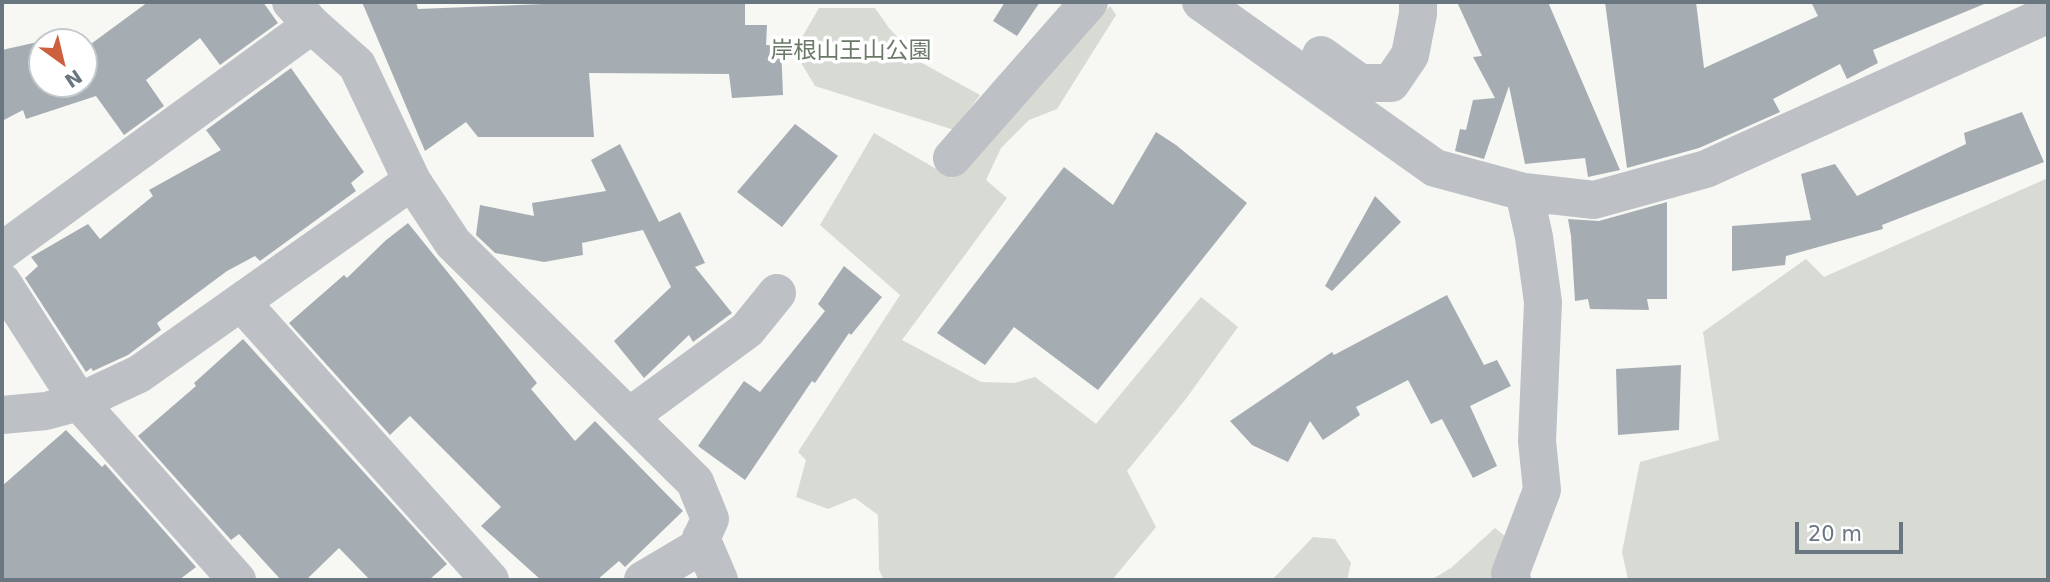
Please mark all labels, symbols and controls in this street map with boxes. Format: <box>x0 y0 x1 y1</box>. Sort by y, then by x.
north arrow <box>28 28 98 98</box>
park label: 岸根山王山公園 <box>771 38 931 66</box>
text: N <box>61 65 86 92</box>
scale bar <box>1798 508 1906 552</box>
text: 20 m <box>1808 522 1862 546</box>

